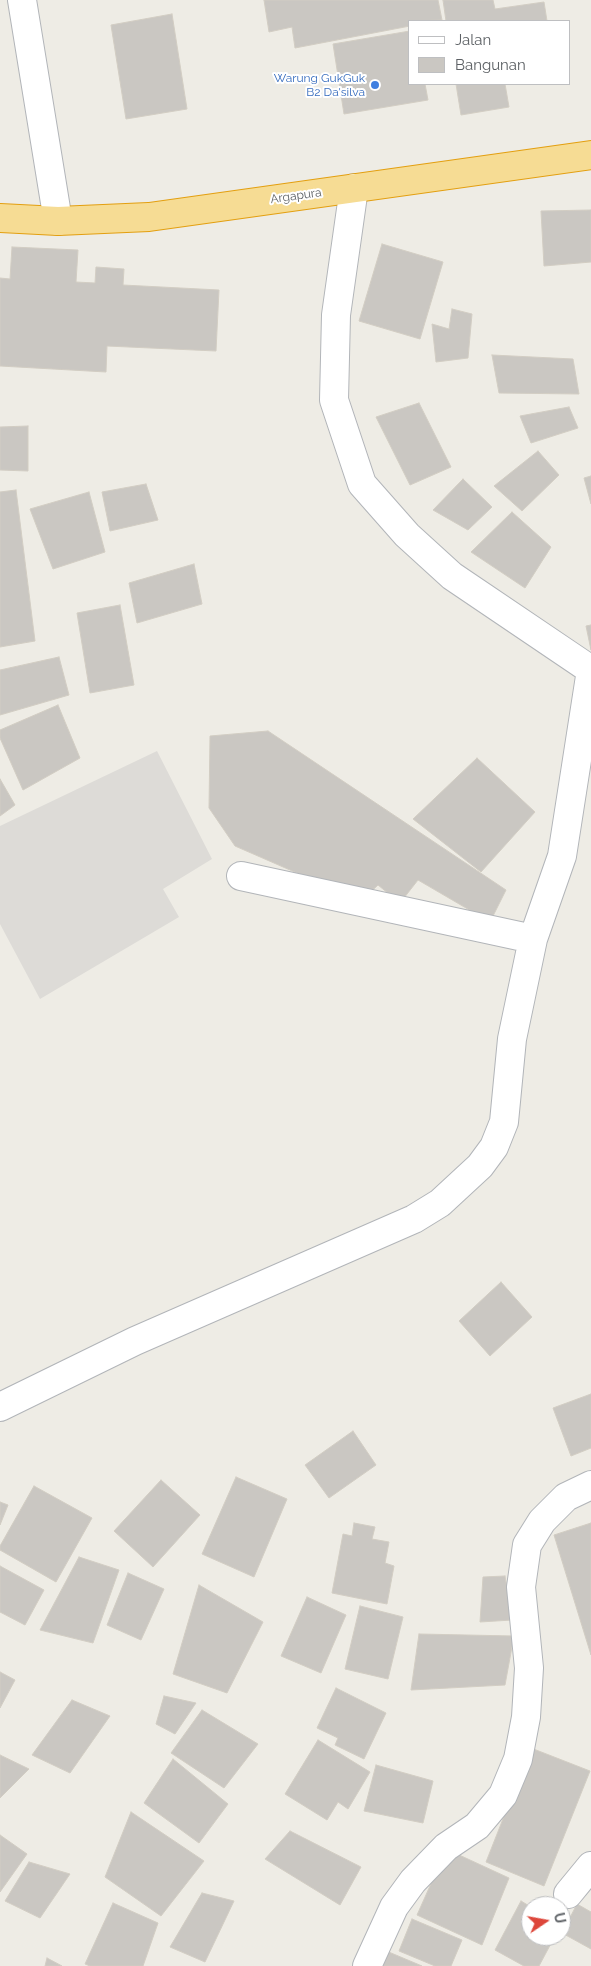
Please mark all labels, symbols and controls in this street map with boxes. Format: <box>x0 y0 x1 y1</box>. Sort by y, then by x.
legend <box>408 20 571 85</box>
text: Jalan <box>455 31 491 49</box>
text: Bangunan <box>455 56 526 74</box>
place label: Warung GukGuk B2 Da'silva <box>274 71 365 99</box>
marker: Warung GukGuk B2 Da'silva <box>369 79 381 91</box>
street label: Argapura <box>270 185 322 207</box>
north arrow <box>521 1896 571 1946</box>
text: U <box>551 1911 569 1925</box>

